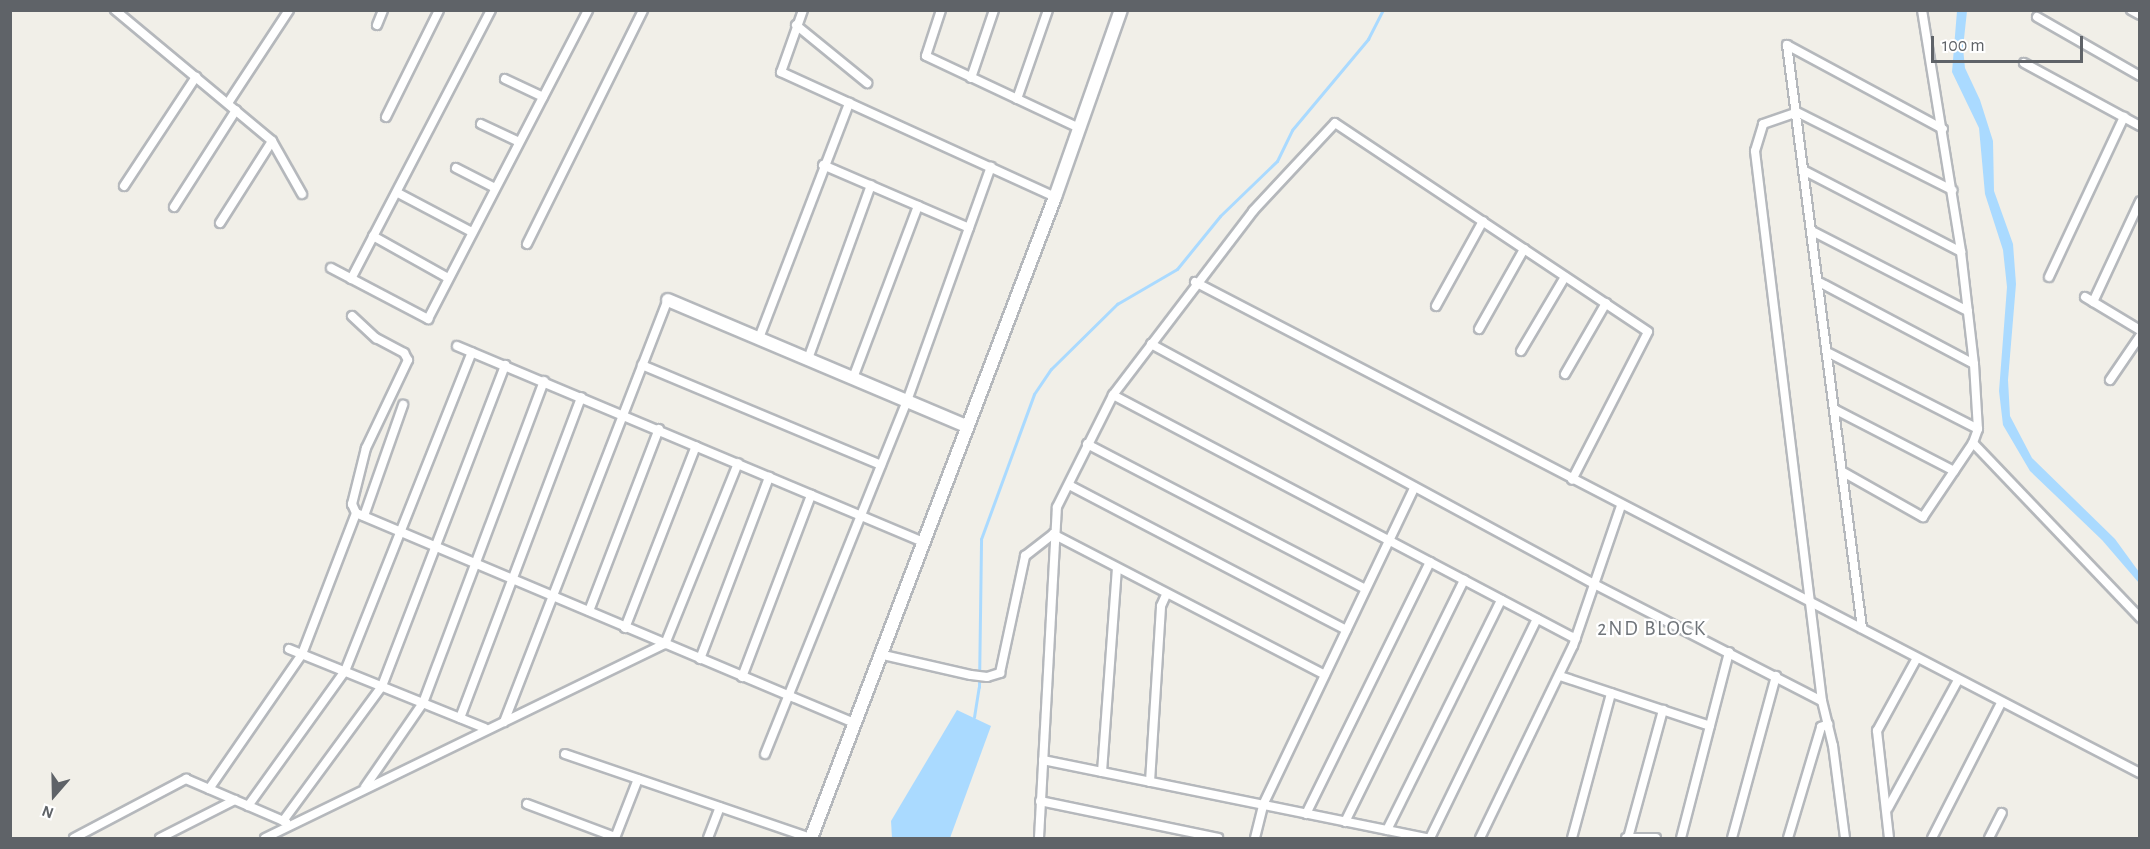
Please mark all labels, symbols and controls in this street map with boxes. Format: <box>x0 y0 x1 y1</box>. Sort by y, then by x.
scale bar <box>1934 24 2086 62</box>
text: 100 m <box>1942 37 1985 55</box>
district label: 2ND BLOCK <box>1597 616 1707 642</box>
north arrow <box>24 765 84 825</box>
text: N <box>40 802 56 821</box>

